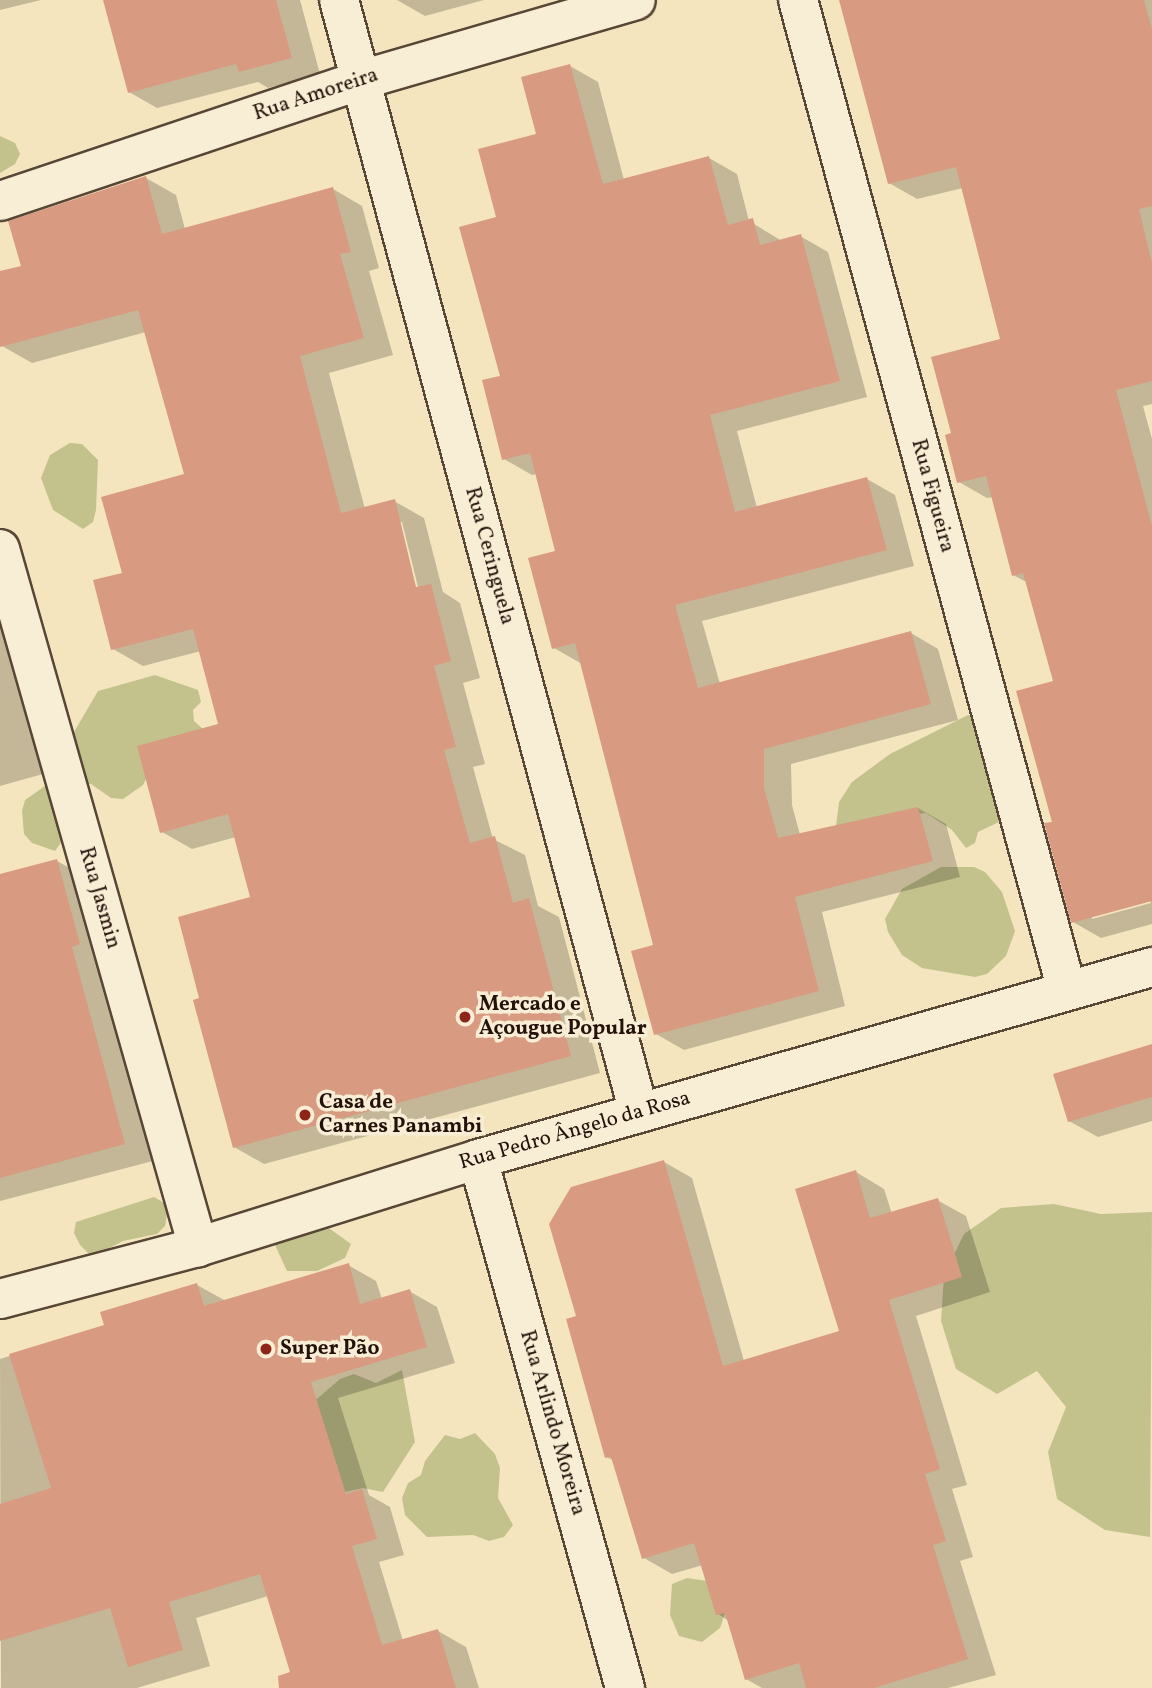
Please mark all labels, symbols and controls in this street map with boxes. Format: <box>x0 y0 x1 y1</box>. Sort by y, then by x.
street label: Rua Amoreira <box>250 63 382 127</box>
street label: Rua Figueira <box>905 437 959 555</box>
street label: Rua Ceringuela <box>459 484 519 628</box>
street label: Rua Jasmin <box>72 844 126 952</box>
place label: Mercado e Açougue Popular <box>479 992 647 1042</box>
marker: Mercado e Açougue Popular <box>457 1009 473 1025</box>
street label: Rua Pedro Ângelo da Rosa <box>456 1086 694 1176</box>
place label: Casa de Carnes Panambi <box>319 1090 482 1140</box>
marker: Casa de Carnes Panambi <box>297 1107 313 1123</box>
street label: Rua Arlindo Moreira <box>514 1328 590 1518</box>
place label: Super Pão <box>280 1336 380 1362</box>
marker: Super Pão <box>258 1341 274 1357</box>

